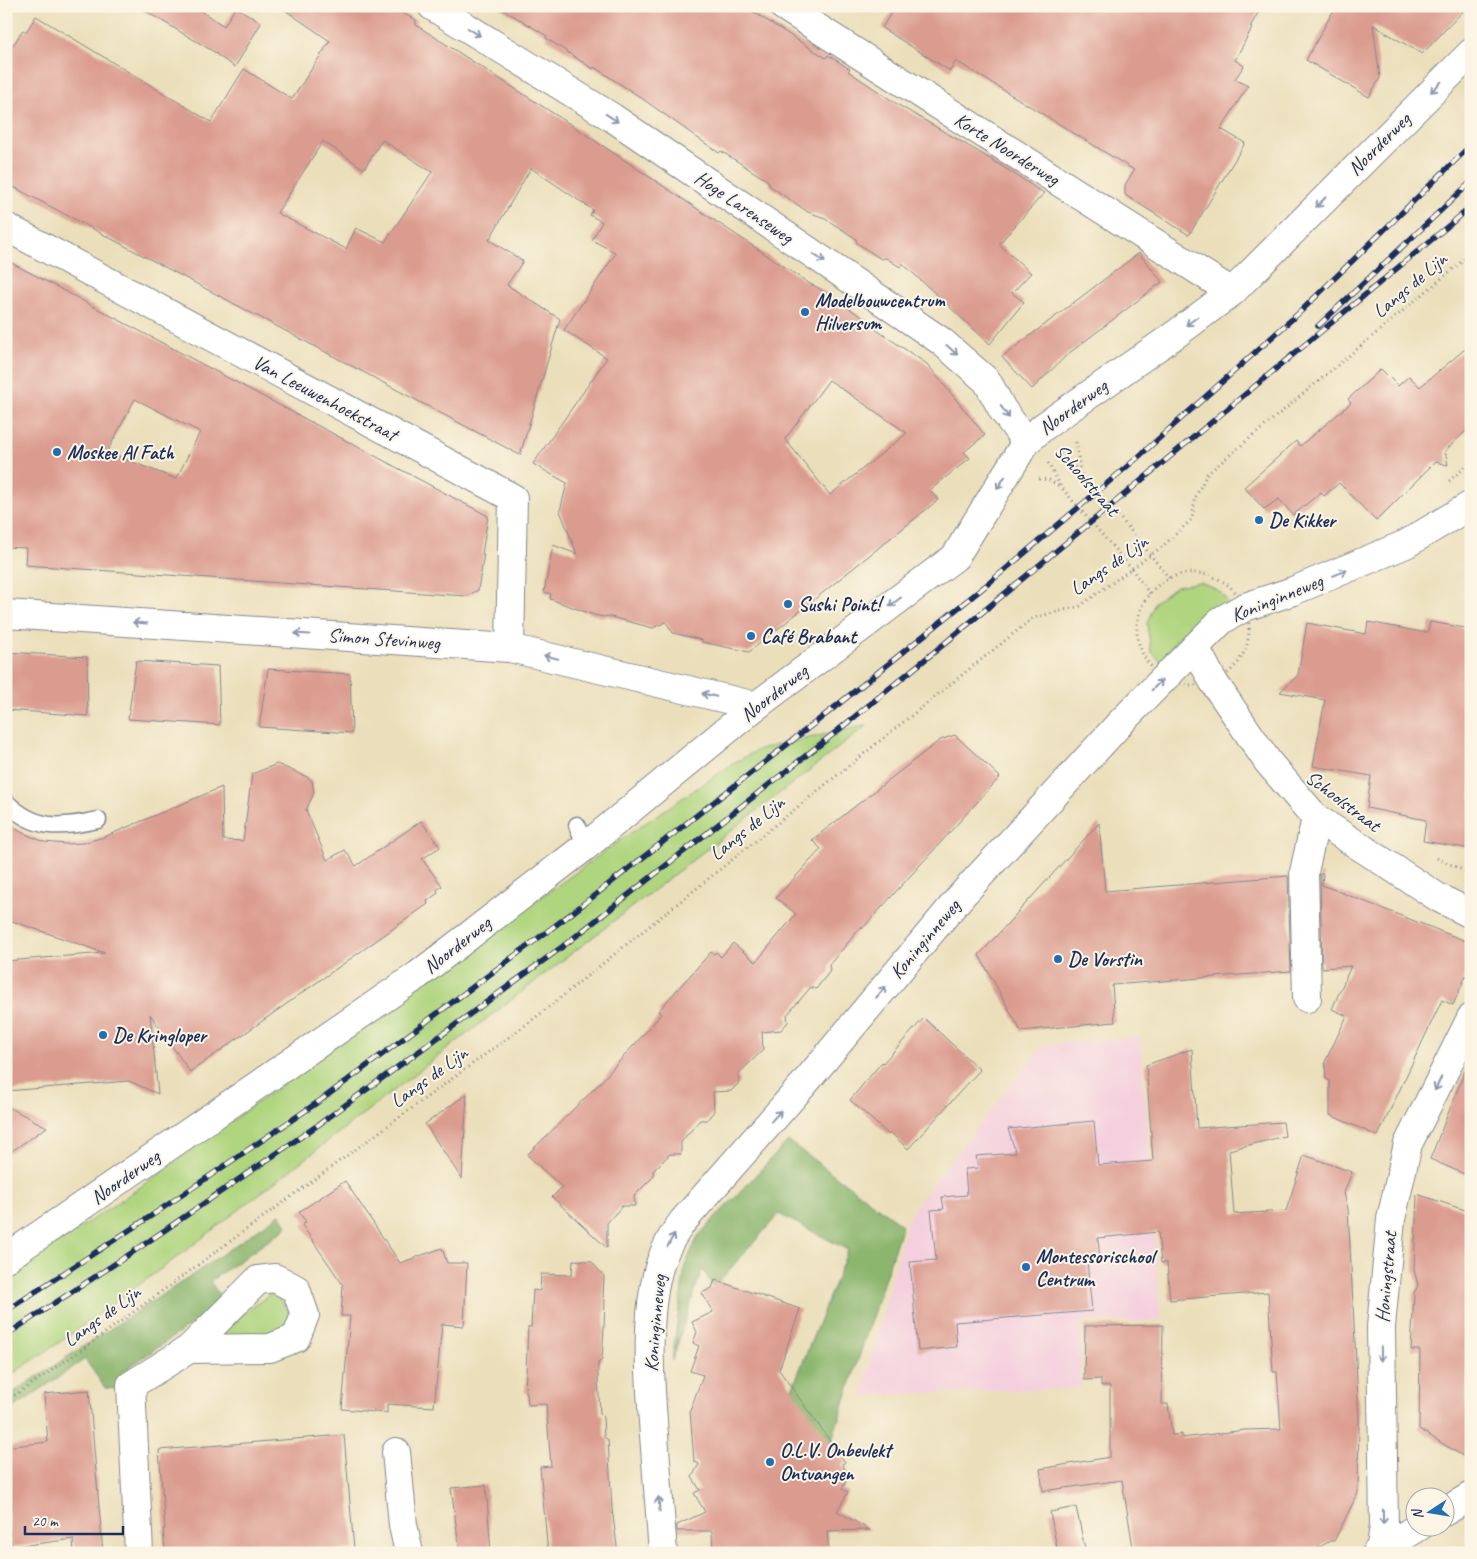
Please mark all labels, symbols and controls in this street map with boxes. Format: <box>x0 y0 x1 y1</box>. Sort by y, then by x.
one-way arrow <box>466 27 480 37</box>
one-way arrow <box>1430 81 1442 94</box>
street label: Noorderweg <box>1342 106 1417 181</box>
street label: Korte Noorderweg <box>950 107 1065 192</box>
one-way arrow <box>604 113 618 123</box>
street label: Hoge Larenseweg <box>690 165 800 250</box>
one-way arrow <box>1315 196 1327 208</box>
street label: Langs de Lijn <box>1368 246 1453 323</box>
one-way arrow <box>812 253 826 263</box>
place label: Modelbouwcentrum Hilversum <box>815 288 946 336</box>
marker: Modelbouwcentrum Hilversum <box>799 306 811 318</box>
one-way arrow <box>1185 316 1199 326</box>
one-way arrow <box>946 345 959 356</box>
street label: Van Leeuwenhoekstraat <box>249 349 404 448</box>
street label: Noorderweg <box>1034 373 1114 440</box>
one-way arrow <box>1000 405 1010 419</box>
street label: Schoolstraat <box>1049 439 1127 523</box>
place label: Moskee Al Fath <box>67 440 174 465</box>
marker: Moskee Al Fath <box>51 446 63 458</box>
one-way arrow <box>995 476 1006 490</box>
place label: De Kikker <box>1269 508 1338 533</box>
marker: De Kikker <box>1253 514 1265 526</box>
street label: Langs de Lijn <box>1065 529 1154 601</box>
street label: Koninginneweg <box>1227 568 1328 628</box>
one-way arrow <box>1332 568 1347 577</box>
place label: Sushi Point! <box>798 592 885 617</box>
one-way arrow <box>889 597 902 608</box>
marker: Sushi Point! <box>782 598 794 610</box>
one-way arrow <box>132 619 148 628</box>
street label: Simon Stevinweg <box>327 623 442 655</box>
place label: Café Brabant <box>761 624 859 649</box>
one-way arrow <box>295 629 311 639</box>
marker: Café Brabant <box>745 630 757 642</box>
one-way arrow <box>543 652 559 661</box>
street label: Noorderweg <box>735 658 814 727</box>
one-way arrow <box>1151 679 1164 691</box>
one-way arrow <box>701 690 717 699</box>
street label: Schoolstraat <box>1301 765 1387 839</box>
street label: Langs de Lijn <box>704 789 790 866</box>
street label: Koninginneweg <box>884 893 966 984</box>
street label: Noorderweg <box>418 910 497 979</box>
place label: De Vorstin <box>1068 947 1143 972</box>
marker: De Vorstin <box>1052 953 1064 965</box>
one-way arrow <box>875 986 886 999</box>
place label: De Kringloper <box>113 1023 209 1048</box>
marker: De Kringloper <box>97 1029 109 1041</box>
street label: Langs de Lijn <box>385 1040 473 1113</box>
one-way arrow <box>1433 1076 1442 1091</box>
one-way arrow <box>770 1110 782 1123</box>
street label: Noorderweg <box>86 1143 166 1210</box>
street label: Honingstraat <box>1370 1228 1403 1324</box>
one-way arrow <box>667 1233 676 1248</box>
place label: Montessorischool Centrum <box>1036 1244 1158 1292</box>
marker: Montessorischool Centrum <box>1020 1261 1032 1273</box>
street label: Koninginneweg <box>638 1273 672 1372</box>
street label: Langs de Lijn <box>58 1279 146 1352</box>
one-way arrow <box>1376 1346 1386 1362</box>
place label: O.L.V. Onbevlekt Ontvangen <box>780 1438 894 1486</box>
marker: O.L.V. Onbevlekt Ontvangen <box>764 1456 776 1468</box>
north arrow <box>1404 1486 1454 1536</box>
one-way arrow <box>654 1496 664 1512</box>
scale bar <box>25 1504 122 1536</box>
text: N <box>1408 1506 1427 1521</box>
one-way arrow <box>1379 1509 1388 1525</box>
text: 20 m <box>32 1512 59 1531</box>

